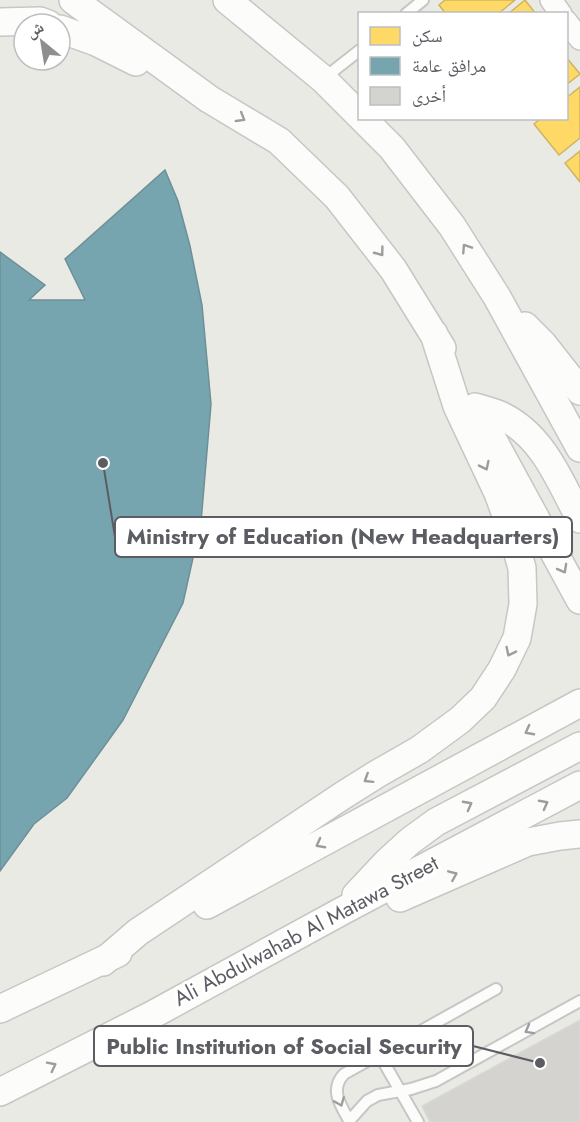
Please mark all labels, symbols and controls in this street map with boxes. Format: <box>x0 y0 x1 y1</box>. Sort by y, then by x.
north arrow <box>12 12 72 72</box>
legend <box>358 12 568 120</box>
text: ش <box>22 15 48 44</box>
text: سكن <box>412 23 443 49</box>
text: مرافق عامة <box>412 53 486 79</box>
text: أخرى <box>412 83 446 109</box>
one-way arrow <box>235 111 245 123</box>
one-way arrow <box>462 243 473 254</box>
one-way arrow <box>372 245 383 256</box>
one-way arrow <box>478 460 489 471</box>
callout: Ministry of Education (New Headquarters) <box>115 517 572 557</box>
text: Ministry of Education (New Headquarters) <box>126 520 560 552</box>
one-way arrow <box>556 563 567 574</box>
one-way arrow <box>506 646 518 657</box>
one-way arrow <box>524 724 535 735</box>
one-way arrow <box>364 772 374 784</box>
one-way arrow <box>538 800 548 811</box>
one-way arrow <box>461 801 472 812</box>
one-way arrow <box>316 837 326 848</box>
street label: Ali Abdulwahab Al Matawa Street <box>168 848 444 1014</box>
one-way arrow <box>447 870 458 882</box>
one-way arrow <box>525 1022 535 1034</box>
callout: Public Institution of Social Security <box>94 1026 473 1066</box>
text: Public Institution of Social Security <box>106 1030 462 1062</box>
one-way arrow <box>46 1062 57 1073</box>
one-way arrow <box>333 1095 345 1106</box>

